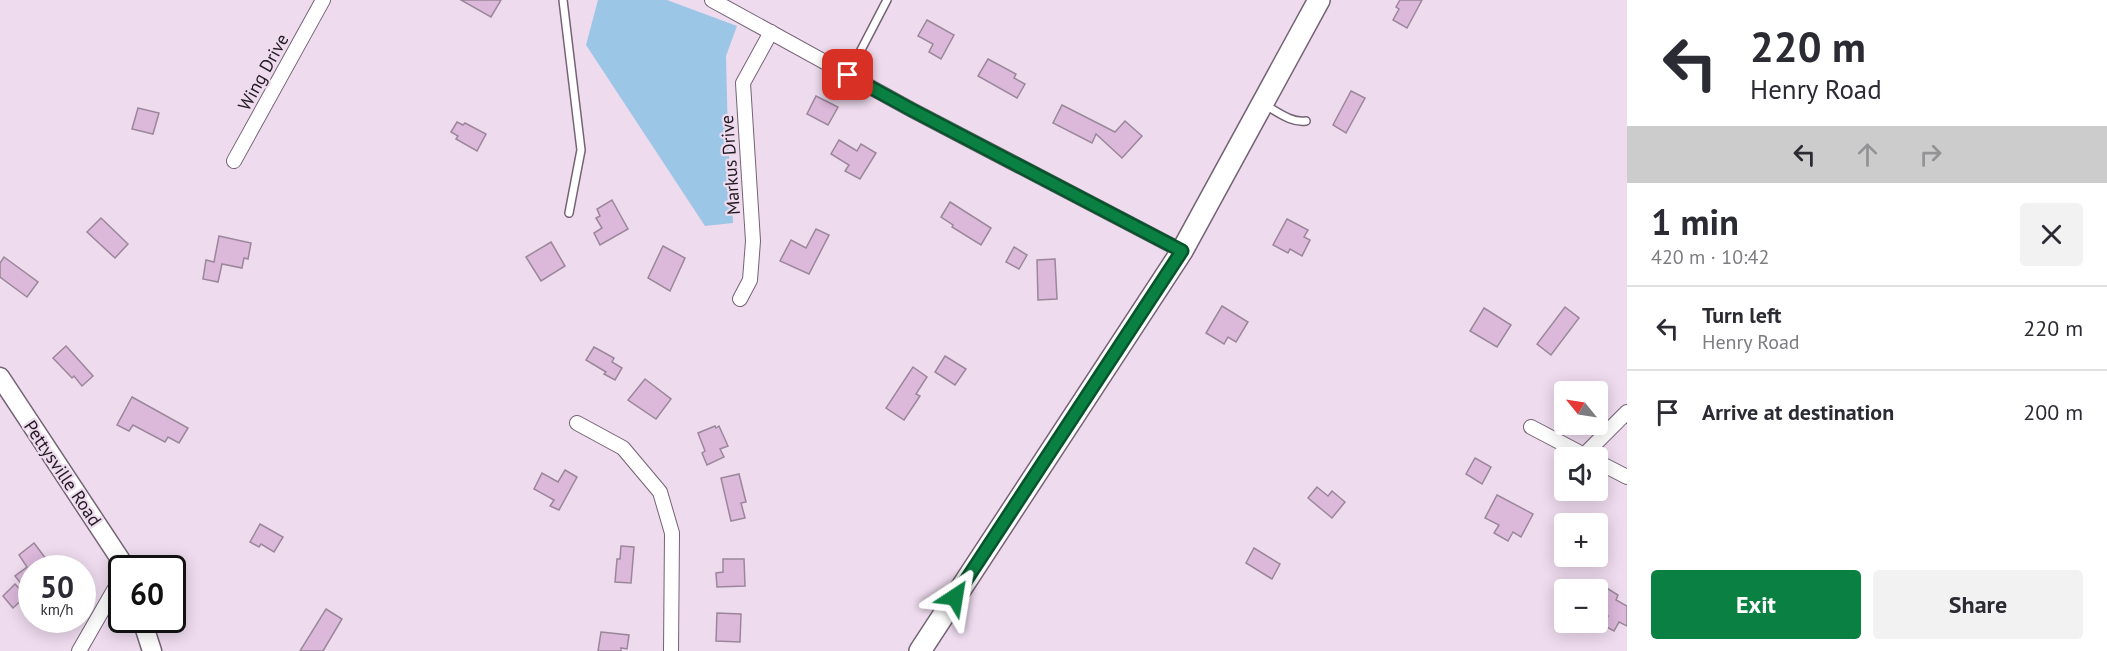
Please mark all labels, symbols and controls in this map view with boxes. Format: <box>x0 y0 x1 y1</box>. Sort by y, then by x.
text: 220 m <box>1750 19 1866 74</box>
icon: left <box>1651 24 1729 102</box>
street label: Wing Drive <box>232 30 294 114</box>
pin <box>822 49 873 100</box>
icon: arrive <box>831 58 864 91</box>
text: Henry Road <box>1750 72 1882 106</box>
street label: Markus Drive <box>715 114 745 216</box>
icon: left <box>1788 138 1821 171</box>
icon: ahead <box>1851 138 1884 171</box>
icon: right <box>1914 138 1947 171</box>
text: 1 min <box>1651 198 1739 245</box>
button: close <box>2020 203 2083 266</box>
text: 420 m · 10:42 <box>1651 244 1769 270</box>
text: Turn left <box>1702 301 1782 329</box>
icon: left <box>1651 312 1684 345</box>
text: 220 m <box>2023 314 2083 342</box>
text: Henry Road <box>1702 329 1800 355</box>
north arrow <box>1554 381 1608 435</box>
map controls <box>1554 381 1608 633</box>
icon: arrive <box>1651 396 1684 429</box>
text: Arrive at destination <box>1702 398 1894 426</box>
text: 200 m <box>2023 398 2083 426</box>
street label: Pettysville Road <box>19 416 107 530</box>
button: sound <box>1554 447 1608 501</box>
button: + <box>1554 513 1608 567</box>
speed limit sign: 60 <box>108 555 186 633</box>
position arrow <box>923 565 987 629</box>
text: 50 <box>40 567 74 606</box>
button: Exit <box>1651 570 1861 639</box>
button: Share <box>1873 570 2083 639</box>
button: − <box>1554 579 1608 633</box>
text: km/h <box>41 600 73 619</box>

